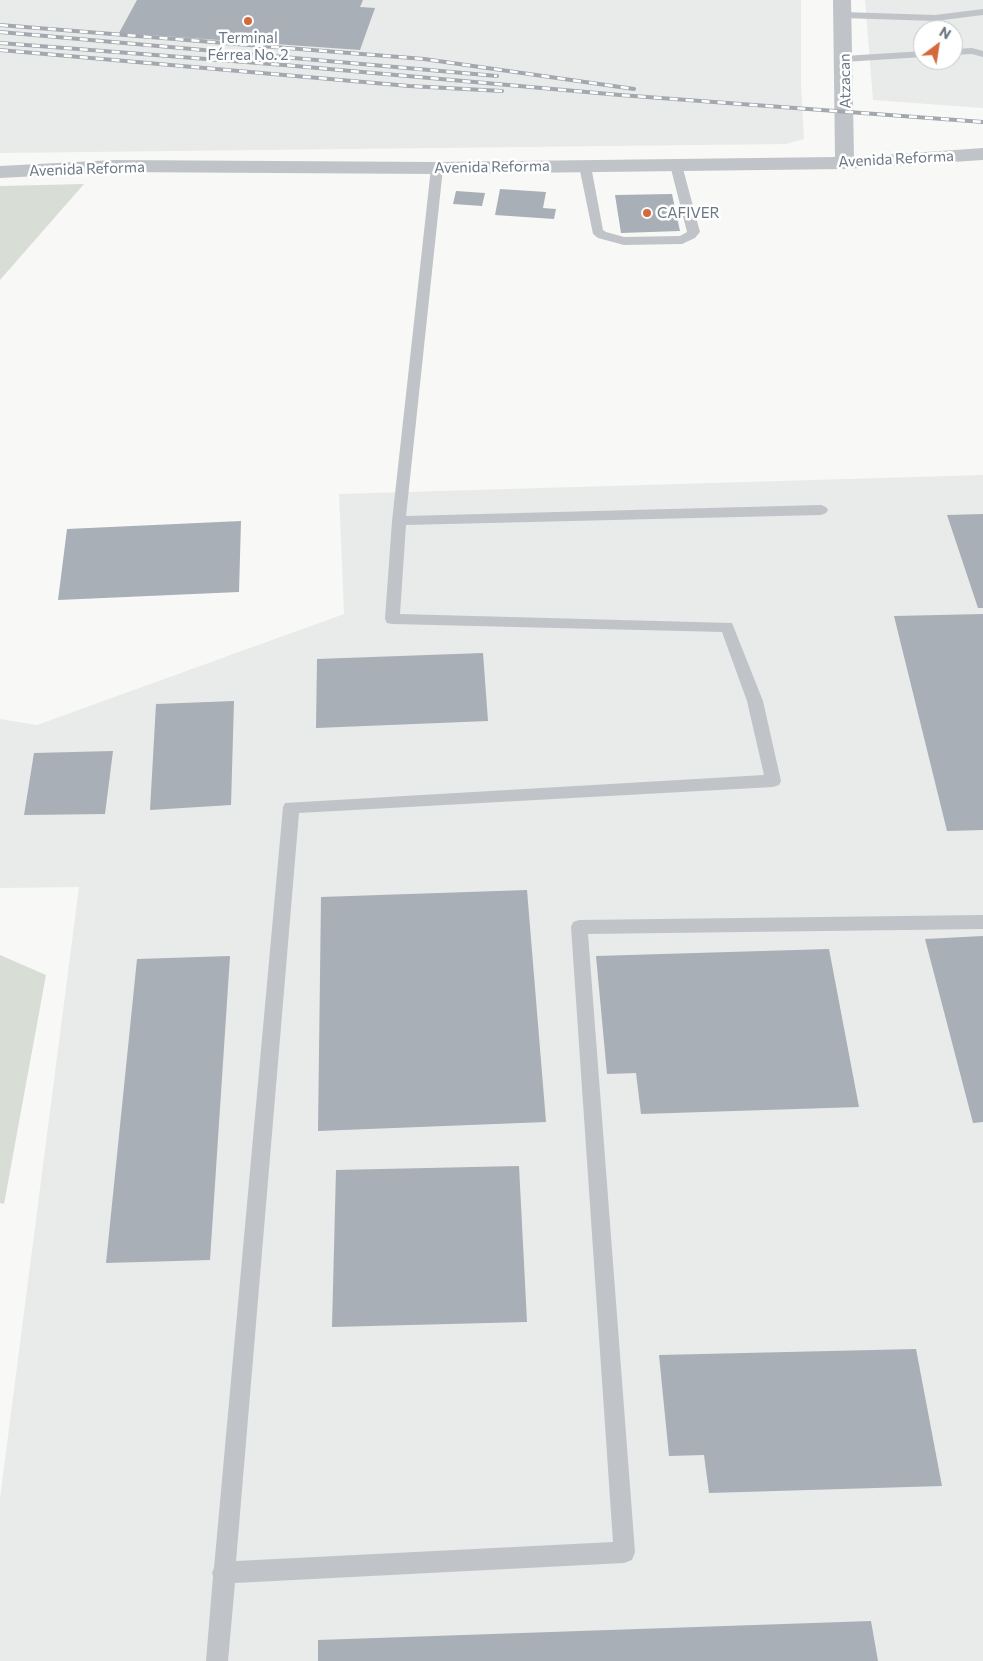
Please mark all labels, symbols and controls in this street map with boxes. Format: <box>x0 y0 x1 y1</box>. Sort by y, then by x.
marker: Terminal Férrea No. 2 <box>242 15 254 27</box>
north arrow <box>913 20 963 70</box>
text: N <box>937 23 954 43</box>
place label: Terminal Férrea No. 2 <box>207 29 289 64</box>
street label: Atzacan <box>836 53 854 109</box>
street label: Avenida Reforma <box>838 147 954 171</box>
street label: Avenida Reforma <box>434 157 550 177</box>
street label: Avenida Reforma <box>29 158 145 180</box>
place label: CAFIVER <box>657 204 720 222</box>
marker: CAFIVER <box>641 207 653 219</box>

